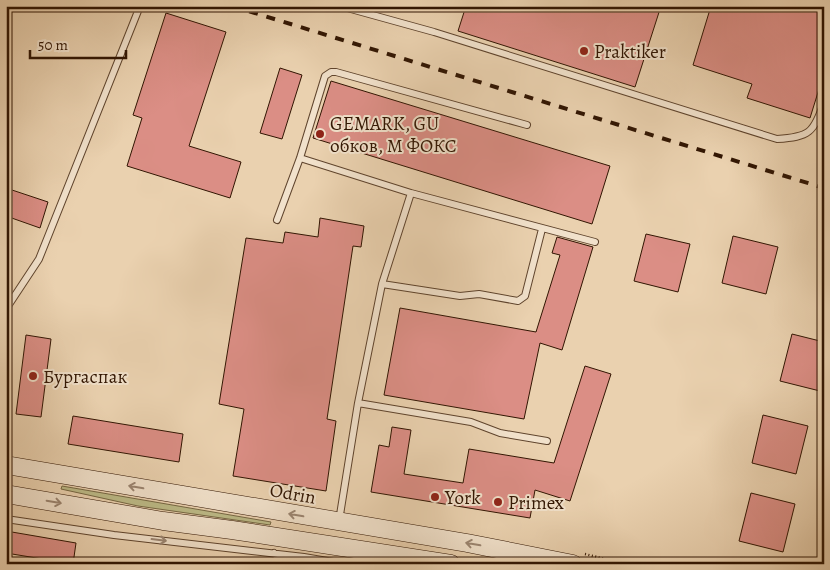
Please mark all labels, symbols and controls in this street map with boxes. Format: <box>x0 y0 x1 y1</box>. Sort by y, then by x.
scale bar <box>30 28 126 60</box>
text: 50 m <box>38 35 68 55</box>
place label: Praktiker <box>594 39 666 65</box>
marker: Praktiker <box>578 45 590 57</box>
place label: GEMARK, GU обков, М ФОКС <box>330 111 457 159</box>
marker: GEMARK, GU обков, М ФОКС <box>314 128 326 140</box>
place label: Бургаспак <box>43 364 127 390</box>
marker: Бургаспак <box>27 370 39 382</box>
street label: Odrin <box>268 477 318 511</box>
one-way arrow <box>128 482 144 492</box>
place label: York <box>444 485 481 511</box>
place label: Primex <box>508 490 564 516</box>
marker: York <box>429 491 441 503</box>
marker: Primex <box>492 496 504 508</box>
one-way arrow <box>46 498 62 508</box>
one-way arrow <box>288 509 304 519</box>
one-way arrow <box>150 535 166 545</box>
one-way arrow <box>466 539 482 549</box>

